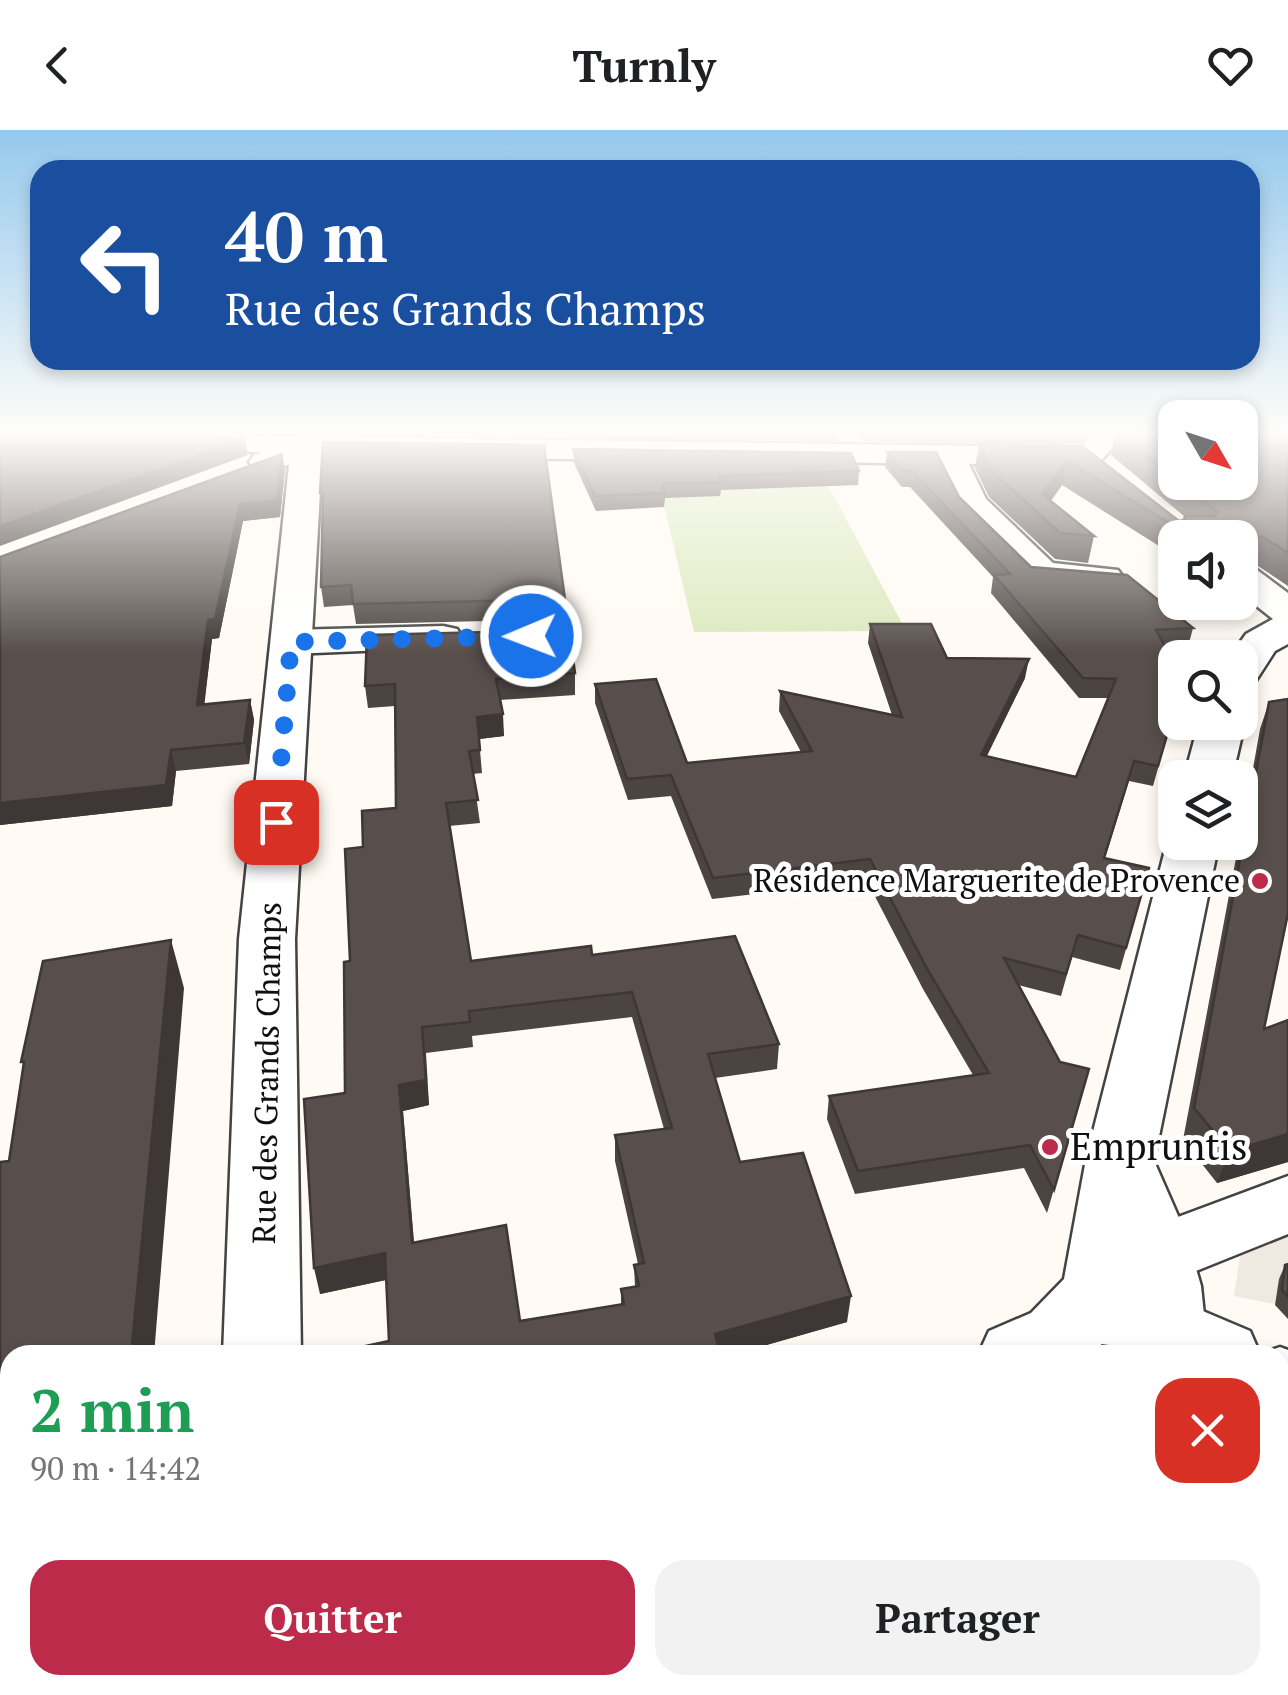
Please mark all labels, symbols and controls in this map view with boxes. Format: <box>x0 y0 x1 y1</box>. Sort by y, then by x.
text: Turnly <box>572 35 716 95</box>
icon: back <box>30 38 85 93</box>
icon: heart <box>1203 38 1258 93</box>
text: 40 m <box>225 189 388 282</box>
icon: left <box>60 200 190 330</box>
text: Rue des Grands Champs <box>225 278 706 338</box>
north arrow <box>1158 400 1258 500</box>
map controls <box>1158 400 1258 860</box>
button: sound <box>1158 520 1258 620</box>
position arrow <box>479 584 583 688</box>
button: search <box>1158 640 1258 740</box>
button: layers <box>1158 760 1258 860</box>
pin <box>234 780 319 865</box>
icon: arrive <box>249 795 304 850</box>
place label: Résidence Marguerite de Provence <box>753 859 1240 901</box>
marker: Résidence Marguerite de Provence <box>1249 870 1271 892</box>
street label: Rue des Grands Champs <box>242 902 290 1244</box>
place label: Empruntis <box>1070 1121 1247 1171</box>
marker: Empruntis <box>1039 1136 1061 1158</box>
text: 2 min <box>30 1370 194 1449</box>
button: close <box>1155 1378 1260 1483</box>
text: 90 m · 14:42 <box>30 1447 201 1489</box>
button: Quitter <box>30 1560 635 1675</box>
button: Partager <box>655 1560 1260 1675</box>

